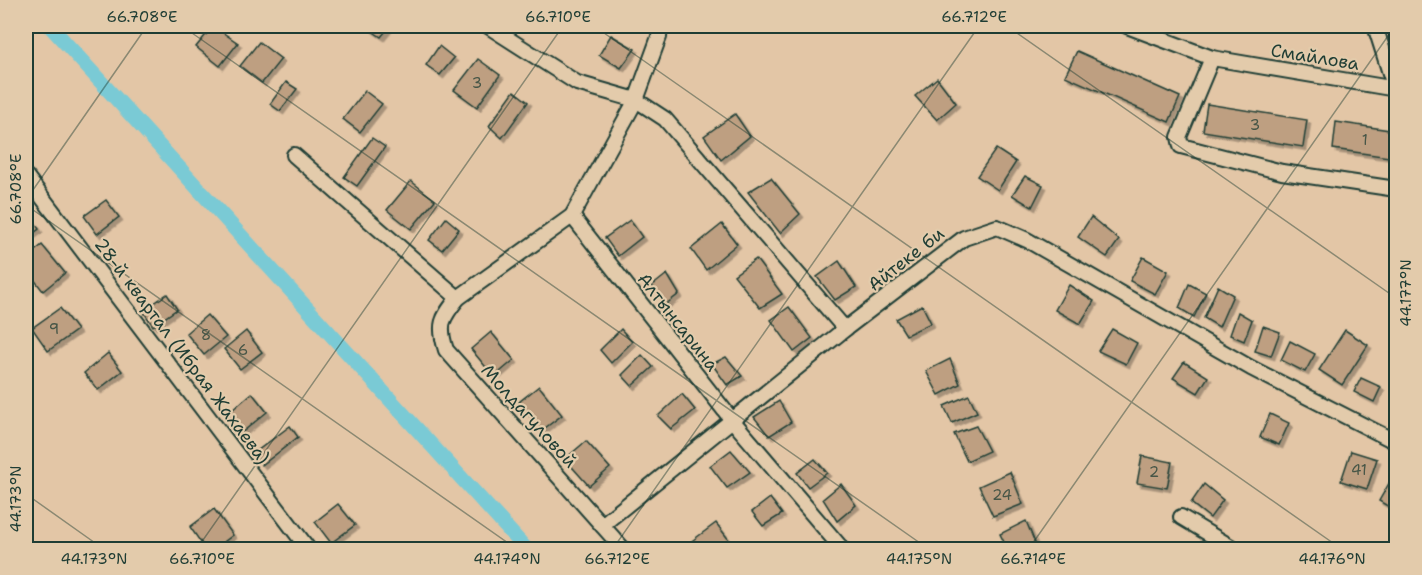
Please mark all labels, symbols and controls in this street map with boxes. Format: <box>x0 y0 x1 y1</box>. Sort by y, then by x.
text: 66.708°E <box>107 7 177 27</box>
text: 66.710°E <box>525 7 591 27</box>
text: 66.712°E <box>941 7 1007 27</box>
street label: Смайлова <box>1269 38 1361 76</box>
house number: 3 <box>472 73 482 93</box>
house number: 3 <box>1250 115 1260 135</box>
house number: 1 <box>1362 130 1368 150</box>
text: 66.708°E <box>6 154 26 224</box>
street label: Айтеке би <box>863 221 949 296</box>
street label: 28-й квартал (Ибрая Жахаева) <box>89 233 275 469</box>
text: 44.177°N <box>1396 259 1416 327</box>
street label: Алтынсарина <box>632 268 724 376</box>
house number: 9 <box>49 319 59 339</box>
house number: 8 <box>201 325 211 345</box>
house number: 6 <box>238 340 248 360</box>
street label: Молдагуловой <box>476 359 582 473</box>
house number: 41 <box>1351 460 1367 480</box>
house number: 2 <box>1149 462 1159 482</box>
text: 44.173°N <box>6 465 26 533</box>
house number: 24 <box>992 485 1012 505</box>
text: 44.173°N <box>60 549 128 569</box>
text: 66.710°E <box>169 549 235 569</box>
text: 44.174°N <box>473 549 541 569</box>
text: 66.712°E <box>584 549 650 569</box>
text: 44.175°N <box>886 549 952 569</box>
text: 66.714°E <box>1000 549 1066 569</box>
text: 44.176°N <box>1298 549 1366 569</box>

